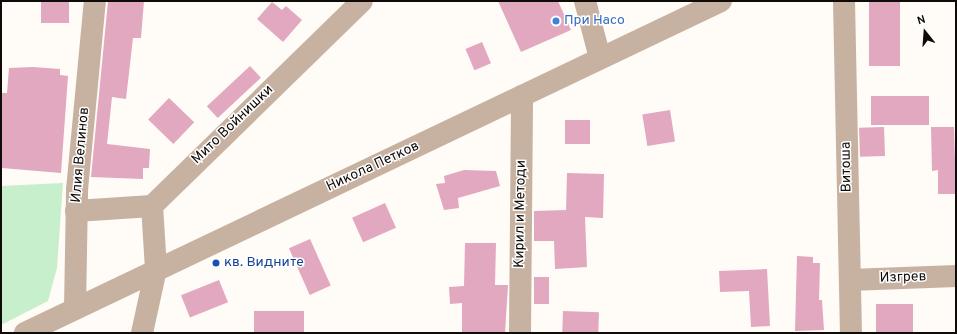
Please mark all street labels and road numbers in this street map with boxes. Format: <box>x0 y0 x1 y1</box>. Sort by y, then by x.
street label: Мито Войнишки <box>189 82 277 168</box>
street label: Илия Велинов <box>68 107 94 203</box>
street label: Никола Петков <box>324 138 422 196</box>
street label: Витоша <box>838 142 856 192</box>
street label: Кирил и Методи <box>512 160 530 268</box>
street label: Изгрев <box>879 269 927 287</box>

